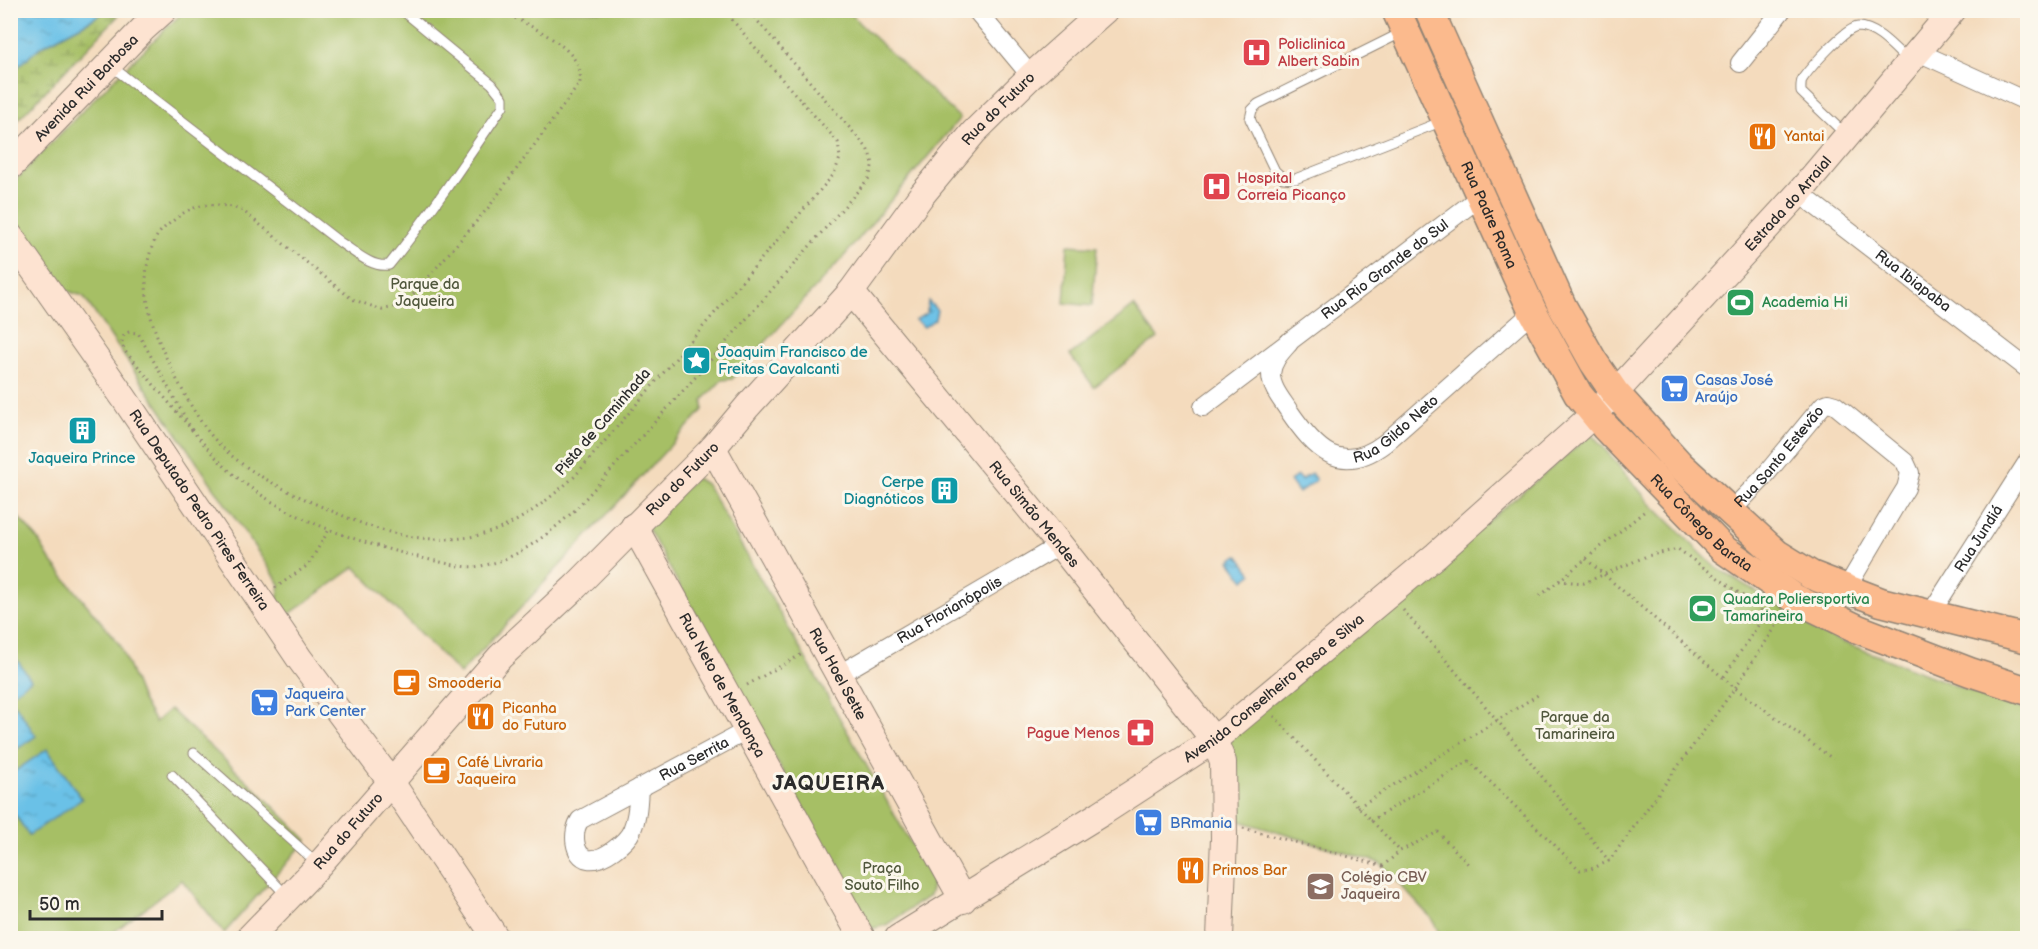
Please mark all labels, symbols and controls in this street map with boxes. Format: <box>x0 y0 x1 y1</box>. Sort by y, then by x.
street label: Avenida Rui Barbosa <box>30 30 142 145</box>
place label: Policlinica Albert Sabin <box>1278 35 1360 71</box>
hospital icon: Policlinica Albert Sabin <box>1241 37 1273 69</box>
street label: Rua do Futuro <box>957 68 1039 149</box>
restaurant icon: Yantai <box>1747 120 1779 152</box>
place label: Yantai <box>1783 127 1825 146</box>
street label: Estrada do Arraial <box>1741 152 1836 255</box>
street label: Rua Padre Roma <box>1456 158 1522 272</box>
place label: Hospital Correia Picanço <box>1237 169 1346 205</box>
hospital icon: Hospital Correia Picanço <box>1200 171 1232 203</box>
street label: Rua Rio Grande do Sul <box>1317 215 1452 324</box>
street label: Rua Ibiapaba <box>1871 246 1955 316</box>
park label: Parque da Jaqueira <box>390 275 460 311</box>
sports icon: Academia Hi <box>1725 286 1757 318</box>
place label: Academia Hi <box>1762 293 1848 312</box>
place label: Joaquim Francisco de Freitas Cavalcanti <box>718 343 868 379</box>
place icon: Joaquim Francisco de Freitas Cavalcanti <box>681 345 713 377</box>
street label: Pista de Caminhada <box>551 364 655 480</box>
place label: Casas José Araújo <box>1695 371 1773 407</box>
supermarket icon: Casas José Araújo <box>1658 373 1690 405</box>
street label: Rua Gildo Neto <box>1351 391 1442 467</box>
street label: Rua Santo Estevão <box>1730 402 1828 512</box>
street label: Rua Deputado Pedro Pires Ferreira <box>125 406 274 614</box>
building icon: Jaqueira Prince <box>66 415 98 447</box>
street label: Rua do Futuro <box>642 438 723 520</box>
place label: Jaqueira Prince <box>29 449 136 468</box>
street label: Rua Simão Mendes <box>985 457 1084 572</box>
street label: Rua Cônego Barata <box>1646 470 1756 576</box>
place label: Cerpe Diagnóticos <box>844 473 925 509</box>
building icon: Cerpe Diagnóticos <box>929 475 961 507</box>
street label: Rua Jundiá <box>1950 501 2007 576</box>
street label: Rua Florianópolis <box>893 571 1006 648</box>
place label: Quadra Poliersportiva Tamarineira <box>1723 590 1870 626</box>
sports icon: Quadra Poliersportiva Tamarineira <box>1686 592 1718 624</box>
street label: Avenida Conselheiro Rosa e Silva <box>1180 609 1368 767</box>
street label: Rua Neto de Mendonça <box>674 610 770 761</box>
street label: Rua Hoel Sette <box>805 624 871 723</box>
cafe icon: Smooderia <box>391 667 423 699</box>
place label: Smooderia <box>428 674 501 693</box>
place label: Jaqueira Park Center <box>285 685 366 721</box>
supermarket icon: Jaqueira Park Center <box>248 687 280 719</box>
place label: Picanha do Futuro <box>502 699 567 735</box>
restaurant icon: Picanha do Futuro <box>465 701 497 733</box>
park label: Parque da Tamarineira <box>1535 708 1615 744</box>
pharmacy icon: Pague Menos <box>1125 717 1157 749</box>
place label: Pague Menos <box>1026 724 1121 743</box>
street label: Rua Serrita <box>656 732 732 785</box>
place label: Café Livraria Jaqueira <box>457 753 543 789</box>
cafe icon: Café Livraria Jaqueira <box>420 755 452 787</box>
district label: JAQUEIRA <box>772 771 886 796</box>
street label: Rua do Futuro <box>309 788 387 874</box>
supermarket icon: BRmania <box>1133 807 1165 839</box>
place label: BRmania <box>1170 814 1232 833</box>
restaurant icon: Primos Bar <box>1175 854 1207 886</box>
park label: Praça Souto Filho <box>844 859 920 895</box>
place label: Primos Bar <box>1212 861 1288 880</box>
place label: Colégio CBV Jaqueira <box>1341 868 1428 904</box>
school or university icon: Colégio CBV Jaqueira <box>1304 870 1336 902</box>
scale bar <box>30 883 162 921</box>
text: 50 m <box>39 894 80 915</box>

